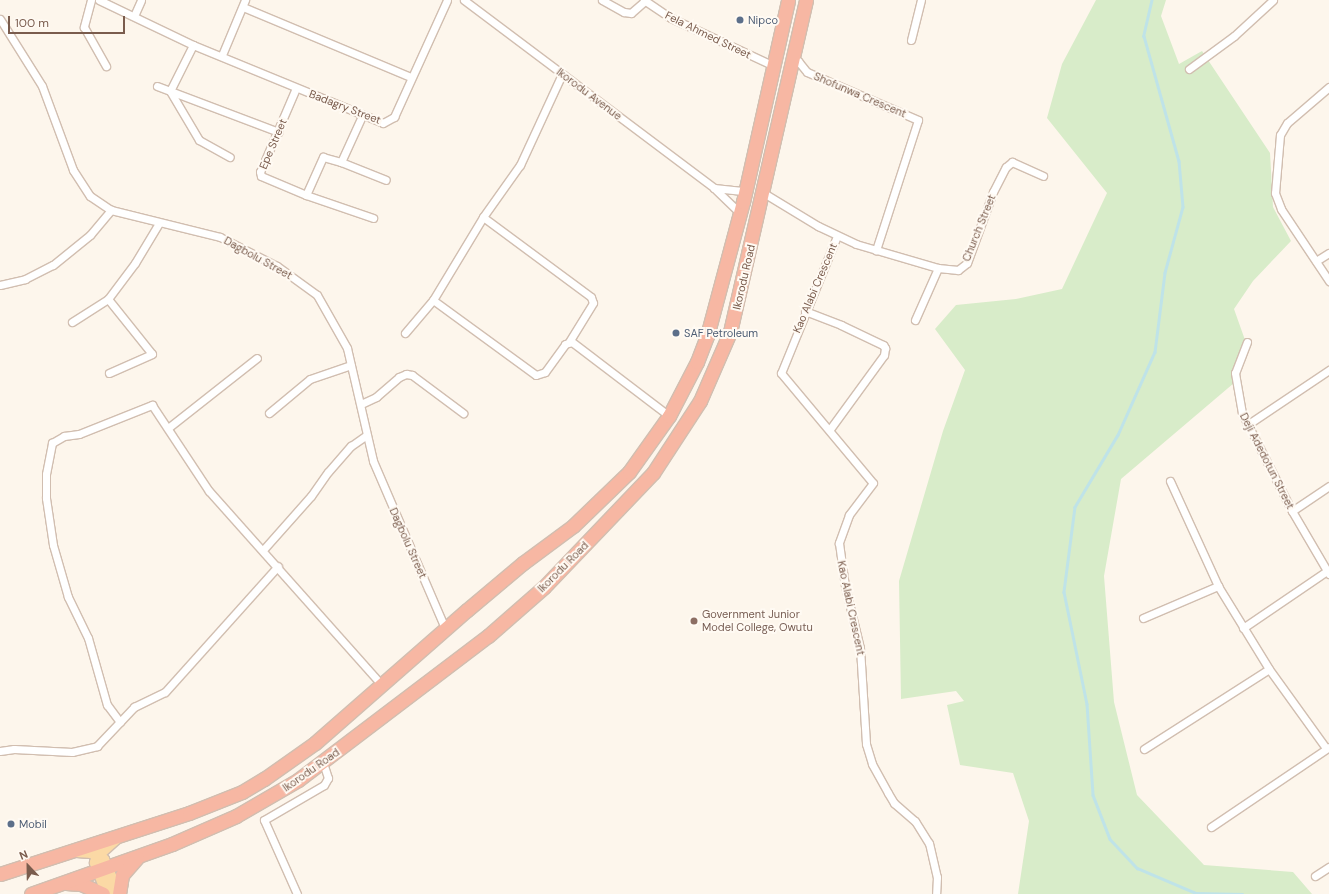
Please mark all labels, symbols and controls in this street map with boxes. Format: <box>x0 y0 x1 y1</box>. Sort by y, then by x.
scale bar <box>10 8 127 34</box>
street label: Fela Ahmed Street <box>663 8 753 62</box>
place label: Nipco <box>748 13 778 27</box>
text: 100 m <box>15 15 49 31</box>
marker: Nipco <box>735 15 745 25</box>
street label: Ikorodu Avenue <box>554 65 624 123</box>
street label: Shofunwa Crescent <box>812 70 908 120</box>
street label: Badagry Street <box>307 87 383 127</box>
street label: Epe Street <box>256 117 290 171</box>
street label: Church Street <box>960 193 998 263</box>
street label: Dagbolu Street <box>222 234 294 282</box>
street label: Kao Alabi Crescent <box>790 241 840 335</box>
street label: Ikorodu Road <box>730 243 758 311</box>
place label: SAF Petroleum <box>684 326 758 340</box>
marker: SAF Petroleum <box>671 328 681 338</box>
street label: Deji Adedotun Street <box>1237 411 1297 511</box>
street label: Dagbolu Street <box>387 506 429 580</box>
street label: Ikorodu Road <box>535 539 591 595</box>
street label: Kao Alabi Crescent <box>835 559 867 657</box>
place label: Government Junior Model College, Owutu <box>702 608 813 634</box>
marker: Government Junior Model College, Owutu <box>689 616 699 626</box>
street label: Ikorodu Road <box>280 746 342 794</box>
place label: Mobil <box>19 817 47 831</box>
marker: Mobil <box>6 819 16 829</box>
north arrow <box>8 846 48 886</box>
text: N <box>17 847 30 863</box>

